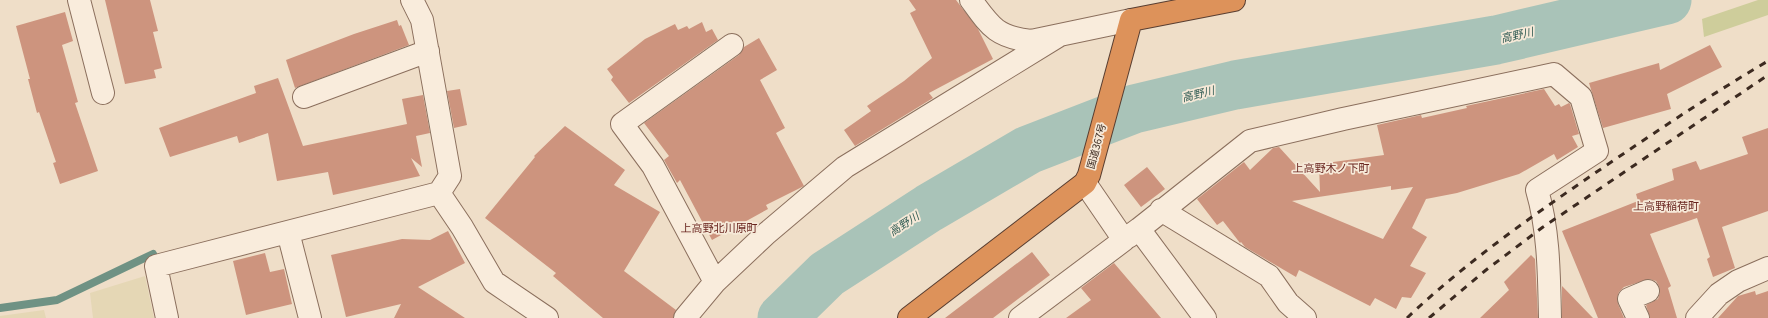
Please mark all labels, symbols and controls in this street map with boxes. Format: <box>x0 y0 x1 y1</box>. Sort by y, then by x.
water label: 高野川 <box>1499 22 1536 46</box>
water label: 高野川 <box>1180 81 1217 105</box>
street label: 国道367号 <box>1082 121 1109 170</box>
district label: 上高野木ノ下町 <box>1293 159 1370 175</box>
district label: 上高野稲荷町 <box>1633 197 1699 213</box>
water label: 高野川 <box>885 207 922 239</box>
district label: 上高野北川原町 <box>681 219 758 235</box>

